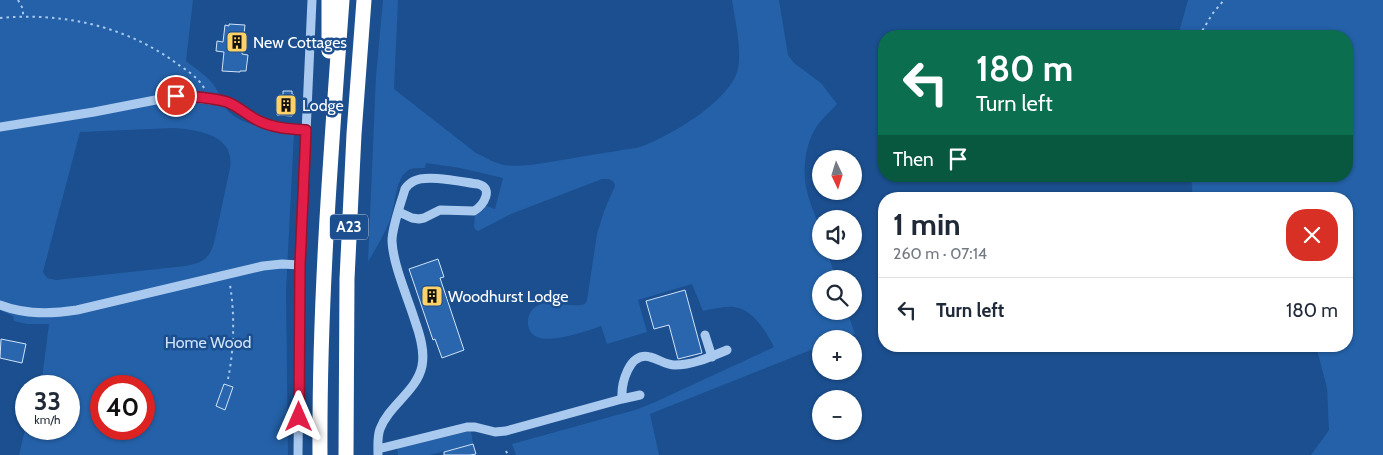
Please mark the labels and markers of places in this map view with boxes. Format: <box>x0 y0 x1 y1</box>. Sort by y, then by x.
building icon: New Cottages <box>225 30 249 54</box>
place label: New Cottages <box>253 33 347 52</box>
pin <box>155 75 197 117</box>
building icon: Lodge <box>274 93 298 117</box>
place label: Lodge <box>302 96 344 115</box>
building icon: Woodhurst Lodge <box>420 284 444 308</box>
place label: Woodhurst Lodge <box>448 287 568 306</box>

